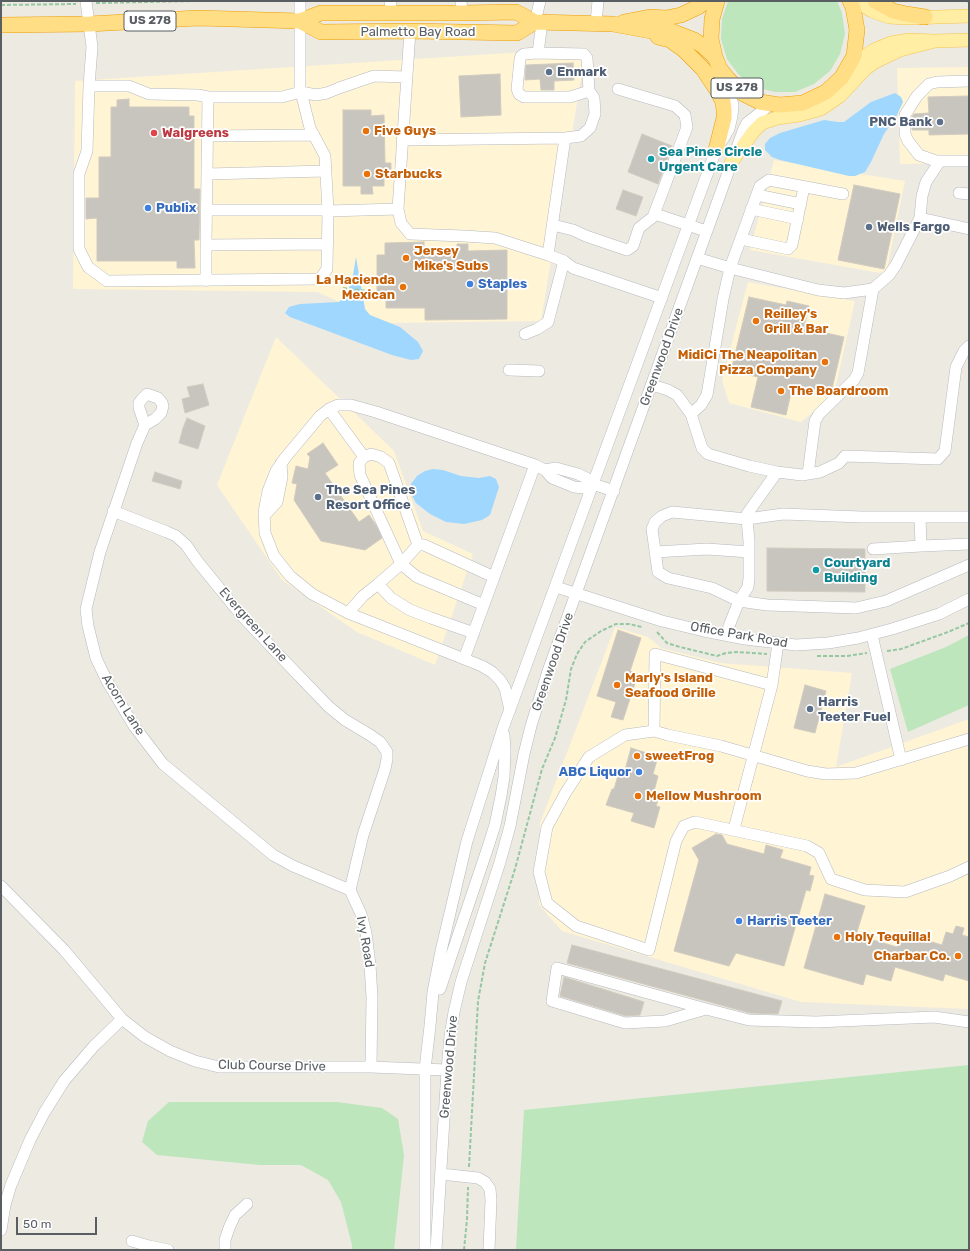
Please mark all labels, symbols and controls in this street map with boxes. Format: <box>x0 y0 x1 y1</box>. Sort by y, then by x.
road number: US 278 <box>124 11 176 31</box>
street label: Palmetto Bay Road <box>360 24 476 40</box>
place label: Enmark <box>557 64 607 80</box>
marker: Enmark <box>544 67 554 77</box>
road number: US 278 <box>711 78 763 98</box>
place label: PNC Bank <box>869 114 932 130</box>
marker: PNC Bank <box>935 117 945 127</box>
place label: Five Guys <box>374 123 436 139</box>
place label: Walgreens <box>162 125 229 141</box>
marker: Five Guys <box>361 126 371 136</box>
marker: Walgreens <box>149 128 159 138</box>
place label: Sea Pines Circle Urgent Care <box>659 144 762 175</box>
marker: Sea Pines Circle Urgent Care <box>646 154 656 164</box>
place label: Starbucks <box>375 166 442 182</box>
marker: Starbucks <box>362 169 372 179</box>
place label: Publix <box>156 200 196 216</box>
marker: Publix <box>143 203 153 213</box>
place label: Wells Fargo <box>877 219 950 235</box>
marker: Wells Fargo <box>864 222 874 232</box>
place label: Jersey Mike's Subs <box>414 243 488 274</box>
marker: Jersey Mike's Subs <box>401 253 411 263</box>
place label: La Hacienda Mexican <box>316 272 395 303</box>
place label: Staples <box>478 276 527 292</box>
marker: Staples <box>465 279 475 289</box>
marker: La Hacienda Mexican <box>398 282 408 292</box>
street label: Greenwood Drive <box>637 306 687 408</box>
place label: Reilley's Grill & Bar <box>764 306 828 337</box>
marker: Reilley's Grill & Bar <box>751 316 761 326</box>
place label: MidiCi The Neapolitan Pizza Company <box>678 347 817 378</box>
marker: MidiCi The Neapolitan Pizza Company <box>820 357 830 367</box>
place label: The Boardroom <box>789 383 888 399</box>
marker: The Boardroom <box>776 386 786 396</box>
place label: The Sea Pines Resort Office <box>326 482 415 513</box>
marker: The Sea Pines Resort Office <box>313 492 323 502</box>
place label: Courtyard Building <box>824 555 891 586</box>
marker: Courtyard Building <box>811 565 821 575</box>
street label: Evergreen Lane <box>216 585 290 665</box>
street label: Greenwood Drive <box>529 611 577 713</box>
street label: Office Park Road <box>689 619 789 651</box>
place label: Marly's Island Seafood Grille <box>625 670 716 701</box>
street label: Acorn Lane <box>98 672 148 738</box>
marker: Marly's Island Seafood Grille <box>612 680 622 690</box>
place label: Harris Teeter Fuel <box>818 694 891 725</box>
marker: Harris Teeter Fuel <box>805 704 815 714</box>
place label: sweetFrog <box>645 748 714 764</box>
marker: sweetFrog <box>632 751 642 761</box>
place label: ABC Liquor <box>559 764 631 780</box>
marker: ABC Liquor <box>634 767 644 777</box>
place label: Mellow Mushroom <box>646 788 762 804</box>
marker: Mellow Mushroom <box>633 791 643 801</box>
place label: Harris Teeter <box>747 913 832 929</box>
street label: Ivy Road <box>353 915 377 969</box>
marker: Harris Teeter <box>734 916 744 926</box>
place label: Holy Tequilla! <box>845 929 931 945</box>
marker: Holy Tequilla! <box>832 932 842 942</box>
place label: Charbar Co. <box>874 948 950 964</box>
marker: Charbar Co. <box>953 951 963 961</box>
street label: Greenwood Drive <box>437 1015 461 1119</box>
street label: Club Course Drive <box>218 1057 326 1075</box>
scale bar <box>18 1209 99 1235</box>
text: 50 m <box>23 1217 51 1231</box>

